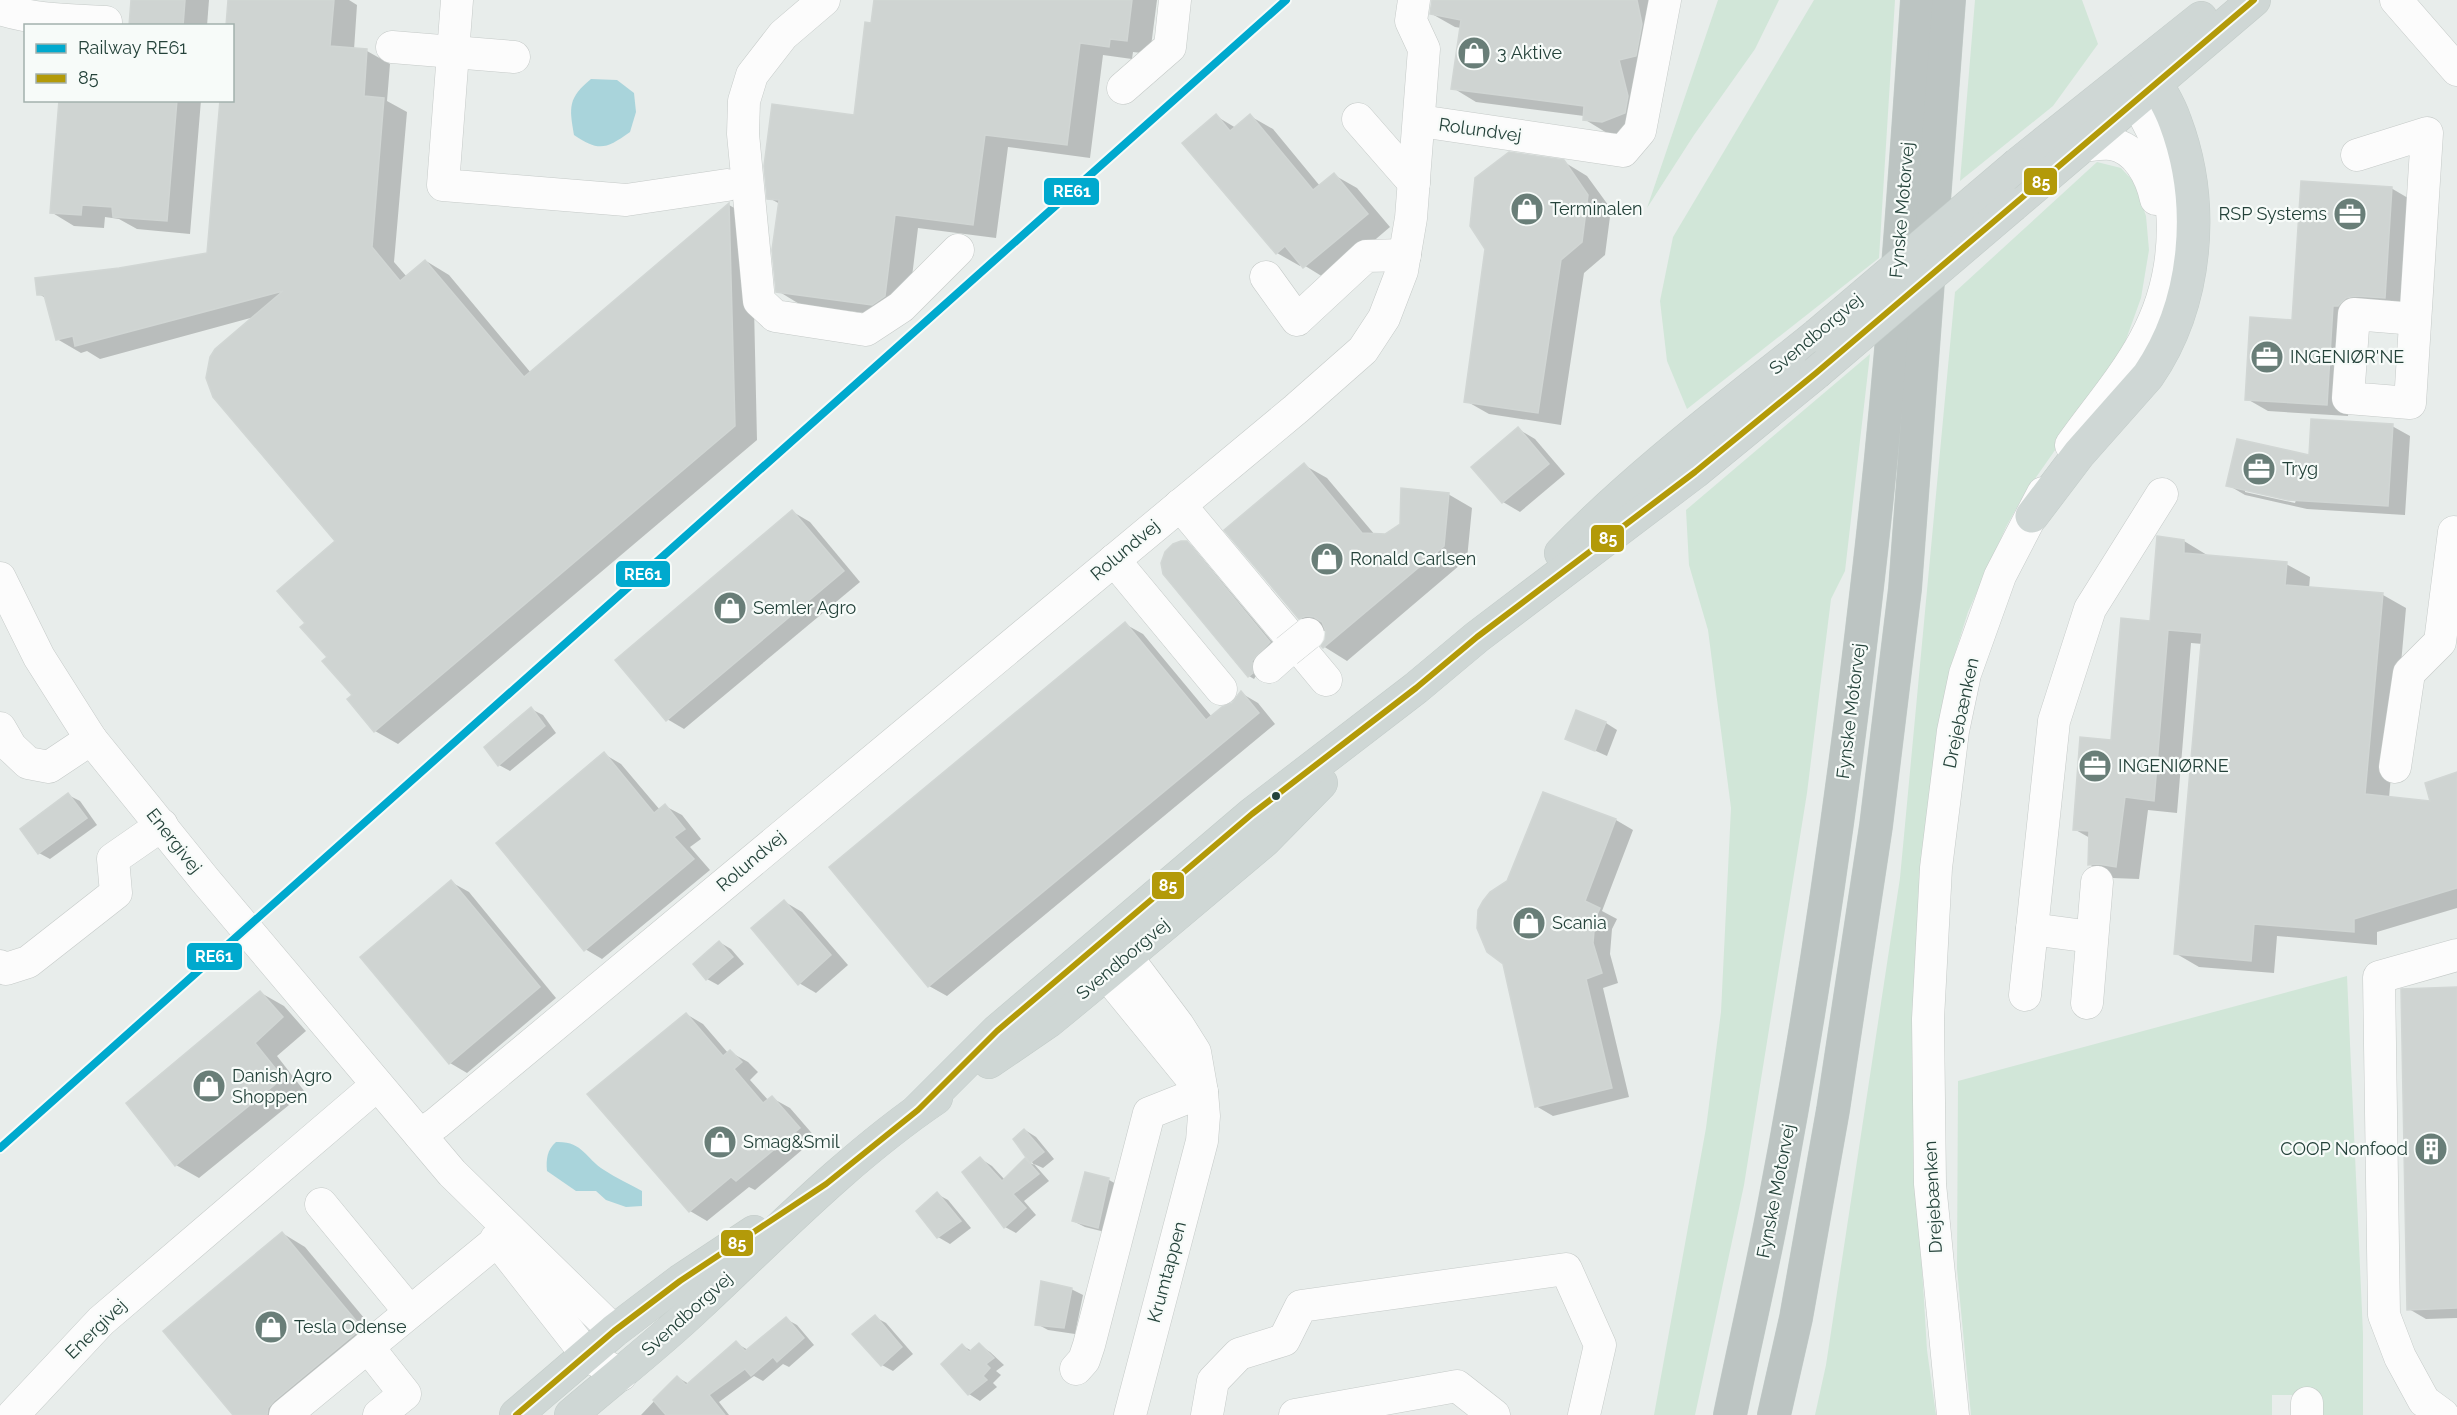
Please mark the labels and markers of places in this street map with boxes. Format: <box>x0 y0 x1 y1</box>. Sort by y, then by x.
shop icon: 3 Aktive <box>1456 35 1492 71</box>
place label: 3 Aktive <box>1497 42 1563 63</box>
shop icon: Terminalen <box>1509 191 1545 227</box>
office icon: RSP Systems <box>2332 196 2368 232</box>
place label: Terminalen <box>1550 198 1643 219</box>
place label: RSP Systems <box>2219 203 2327 224</box>
office icon: INGENIØR'NE <box>2249 339 2285 375</box>
place label: INGENIØR'NE <box>2290 346 2404 367</box>
office icon: Tryg <box>2241 451 2277 487</box>
place label: Tryg <box>2282 458 2318 479</box>
shop icon: Ronald Carlsen <box>1309 541 1345 577</box>
place label: Ronald Carlsen <box>1350 548 1476 569</box>
shop icon: Semler Agro <box>712 590 748 626</box>
place label: Semler Agro <box>753 597 856 618</box>
office icon: INGENIØRNE <box>2077 748 2113 784</box>
place label: INGENIØRNE <box>2118 755 2229 776</box>
unlabelled marker <box>1270 790 1282 802</box>
shop icon: Scania <box>1511 905 1547 941</box>
place label: Scania <box>1552 912 1607 933</box>
place label: Danish Agro Shoppen <box>232 1065 332 1107</box>
shop icon: Danish Agro Shoppen <box>191 1068 227 1104</box>
shop icon: Smag&Smil <box>702 1124 738 1160</box>
place label: Smag&Smil <box>743 1131 840 1152</box>
building icon: COOP Nonfood <box>2413 1131 2449 1167</box>
place label: COOP Nonfood <box>2280 1138 2408 1159</box>
shop icon: Tesla Odense <box>253 1309 289 1345</box>
place label: Tesla Odense <box>294 1316 407 1337</box>

